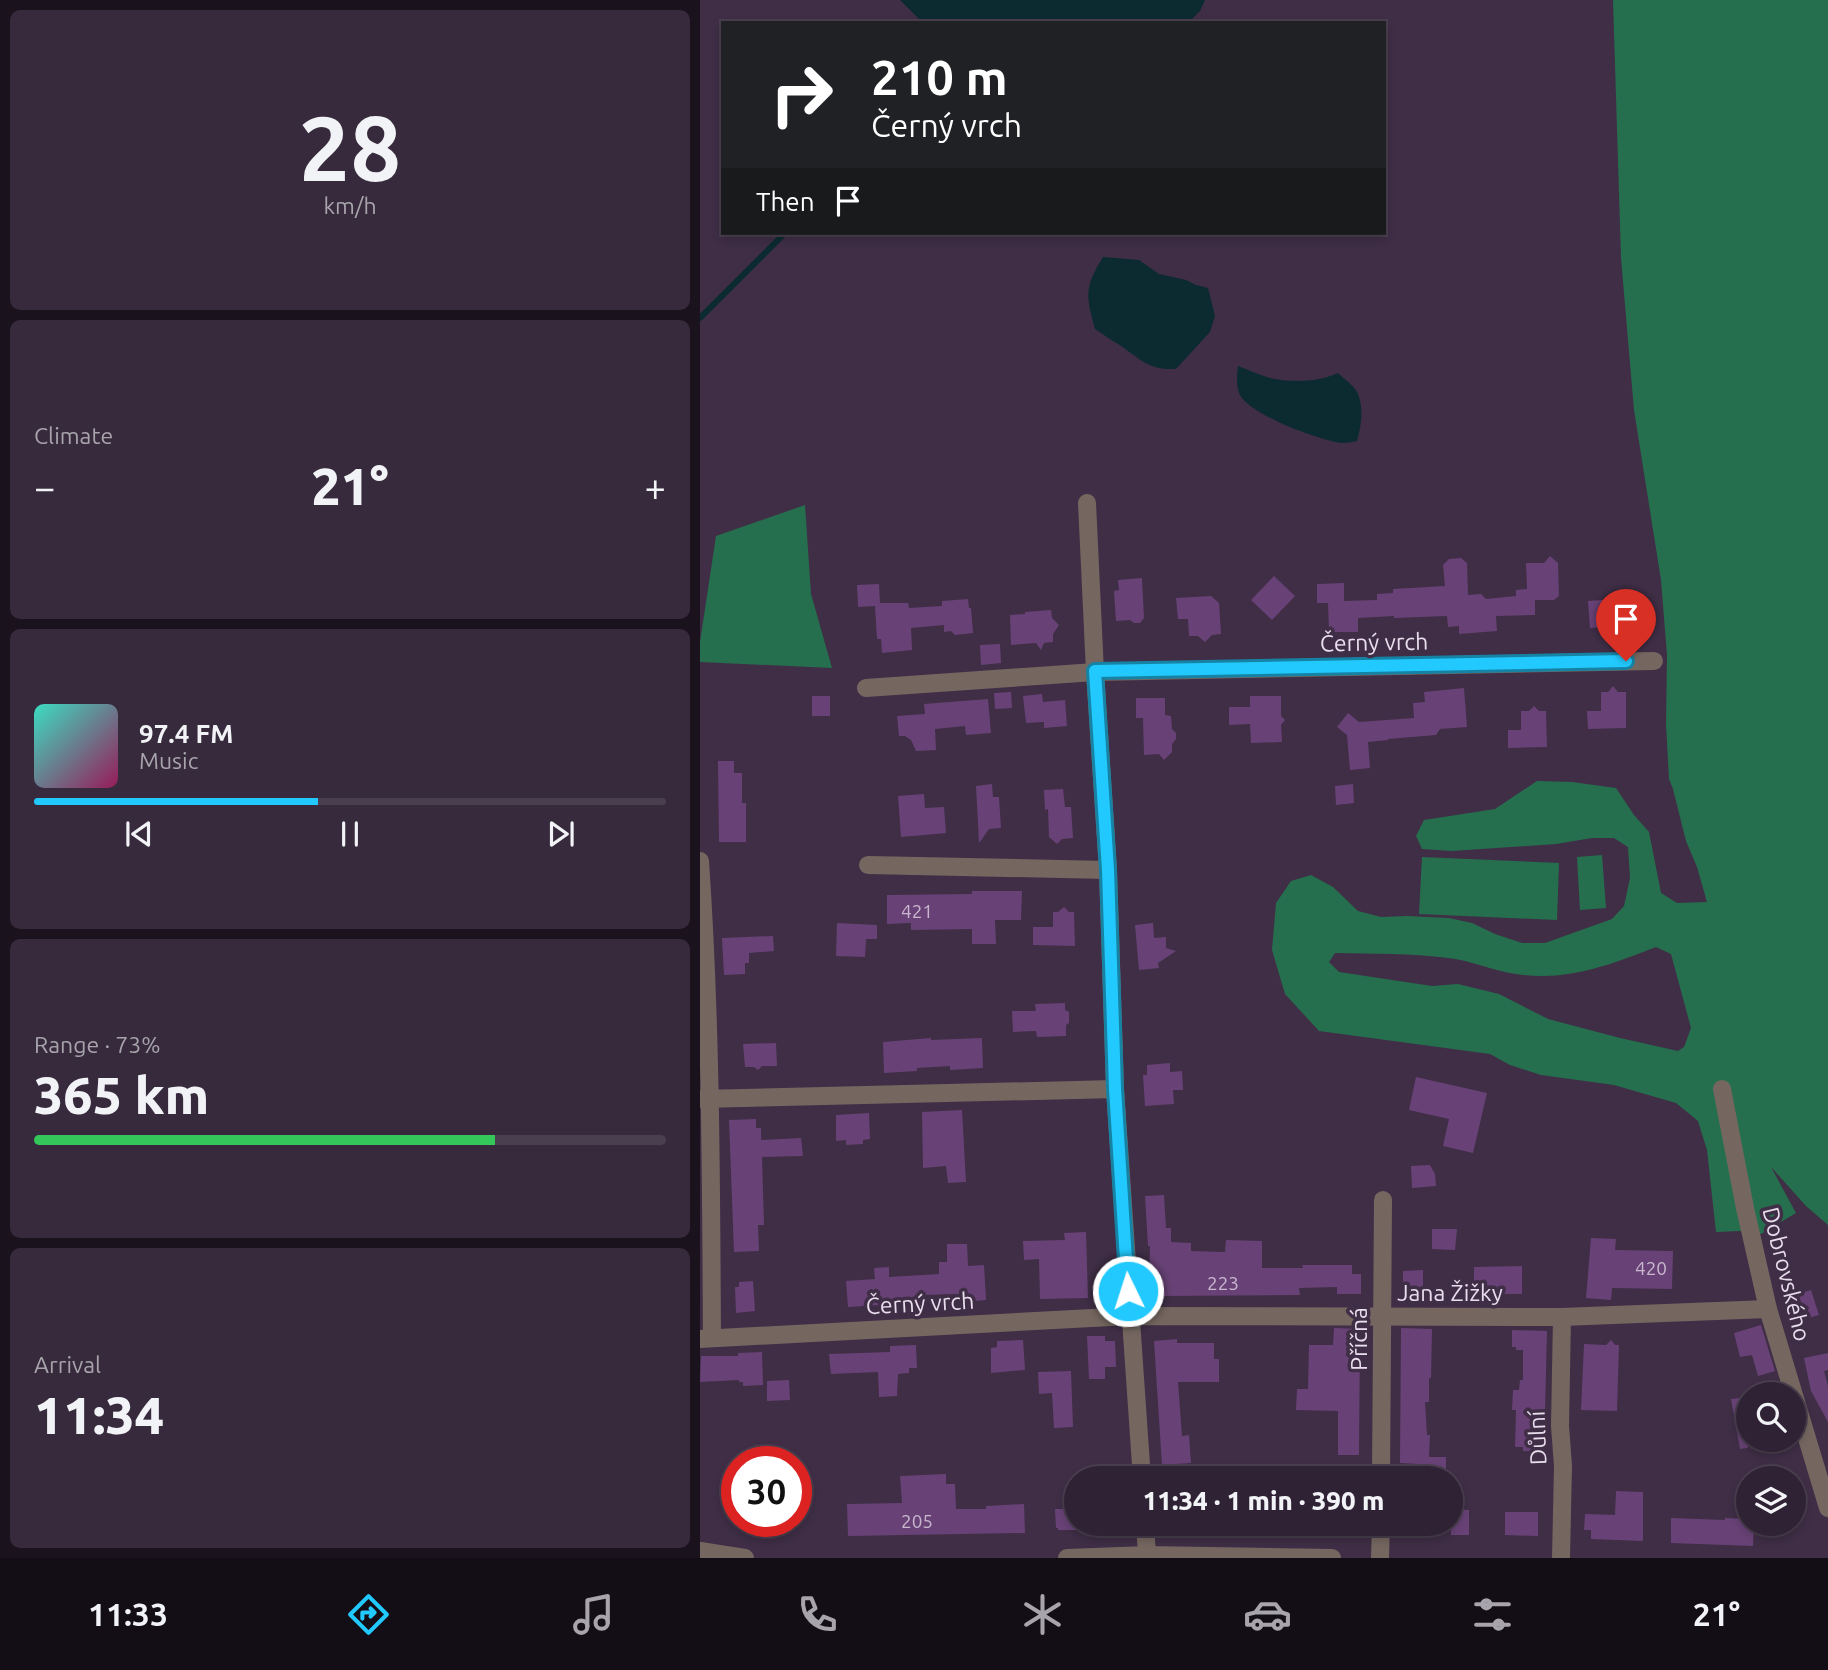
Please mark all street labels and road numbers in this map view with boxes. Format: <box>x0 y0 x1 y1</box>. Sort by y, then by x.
street label: Černý vrch <box>1320 629 1428 655</box>
street label: Dobrovského <box>1758 1205 1816 1343</box>
street label: Jana Žižky <box>1397 1279 1503 1305</box>
street label: Černý vrch <box>865 1288 975 1318</box>
street label: Příčná <box>1346 1307 1371 1371</box>
street label: Důlní <box>1524 1410 1550 1465</box>

